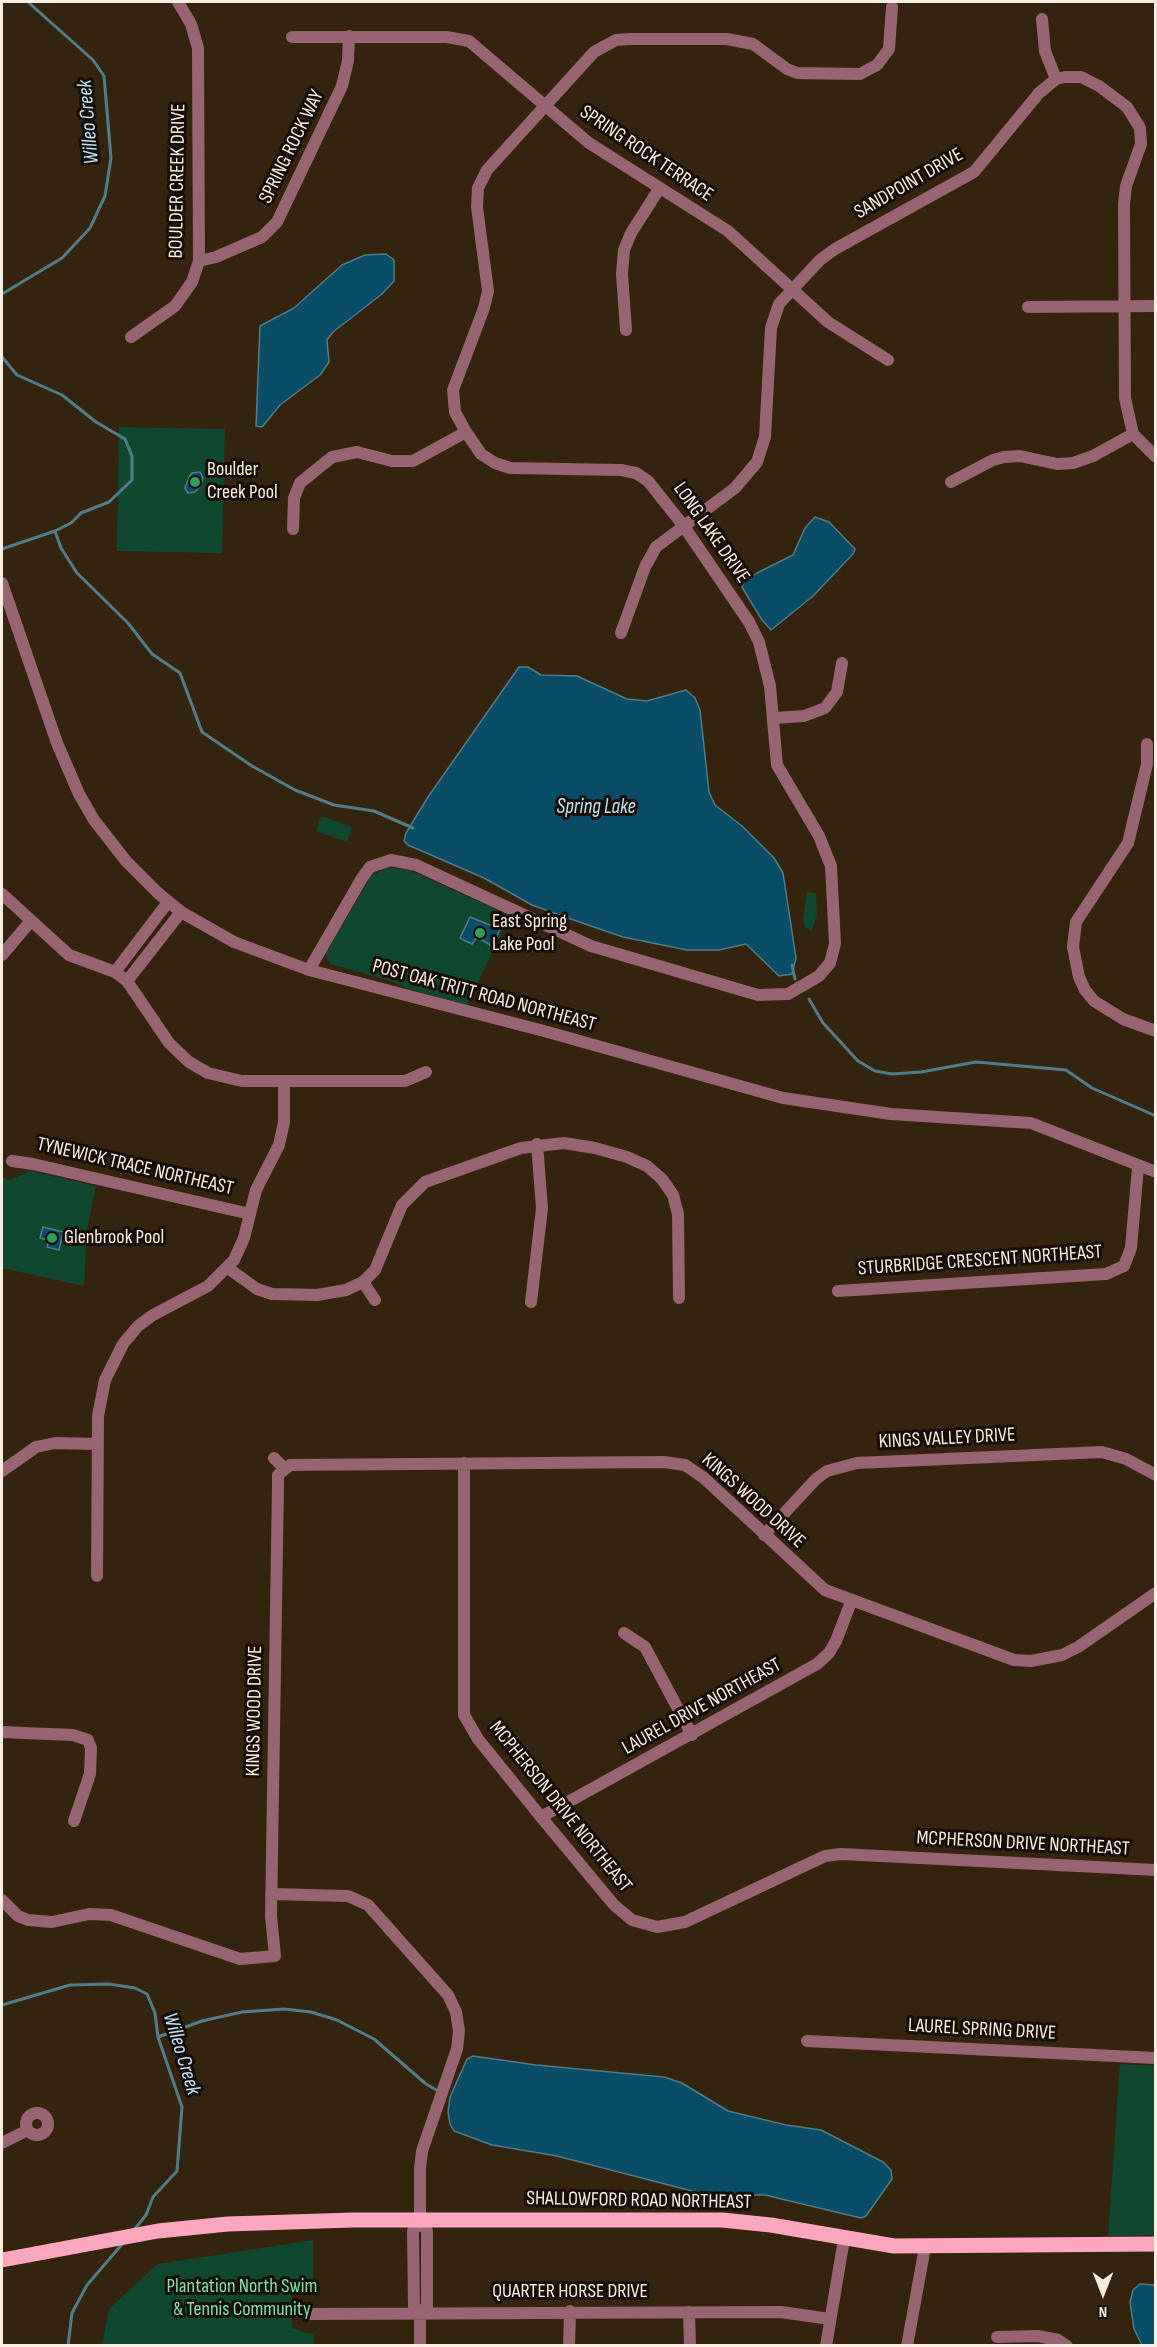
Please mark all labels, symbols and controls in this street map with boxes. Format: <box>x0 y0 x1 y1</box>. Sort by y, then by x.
water label: Willeo Creek <box>73 79 105 165</box>
street label: SPRING ROCK WAY <box>254 86 330 208</box>
street label: SPRING ROCK TERRACE <box>575 101 717 207</box>
street label: BOULDER CREEK DRIVE <box>165 103 191 259</box>
street label: SANDPOINT DRIVE <box>850 143 968 225</box>
place label: Boulder Creek Pool <box>207 458 278 505</box>
marker: Boulder Creek Pool <box>188 475 202 489</box>
street label: LONG LAKE DRIVE <box>668 478 754 588</box>
water label: Spring Lake <box>556 795 636 821</box>
place label: East Spring Lake Pool <box>492 910 567 957</box>
marker: East Spring Lake Pool <box>473 926 487 940</box>
street label: POST OAK TRITT ROAD NORTHEAST <box>370 955 598 1037</box>
street label: TYNEWICK TRACE NORTHEAST <box>34 1133 236 1201</box>
place label: Glenbrook Pool <box>64 1226 164 1250</box>
marker: Glenbrook Pool <box>45 1231 59 1245</box>
street label: STURBRIDGE CRESCENT NORTHEAST <box>857 1240 1103 1282</box>
street label: KINGS VALLEY DRIVE <box>878 1423 1016 1455</box>
street label: KINGS WOOD DRIVE <box>696 1448 810 1554</box>
street label: KINGS WOOD DRIVE <box>242 1645 268 1777</box>
street label: LAUREL DRIVE NORTHEAST <box>618 1653 786 1761</box>
street label: MCPHERSON DRIVE NORTHEAST <box>484 1717 636 1897</box>
street label: MCPHERSON DRIVE NORTHEAST <box>916 1826 1130 1862</box>
water label: Willeo Creek <box>157 2010 205 2098</box>
street label: LAUREL SPRING DRIVE <box>907 2014 1057 2046</box>
street label: SHALLOWFORD ROAD NORTHEAST <box>526 2187 752 2215</box>
north arrow <box>1073 2263 1133 2323</box>
park label: Plantation North Swim & Tennis Community <box>167 2275 317 2322</box>
street label: QUARTER HORSE DRIVE <box>492 2280 648 2304</box>
text: N <box>1099 2302 1107 2321</box>

